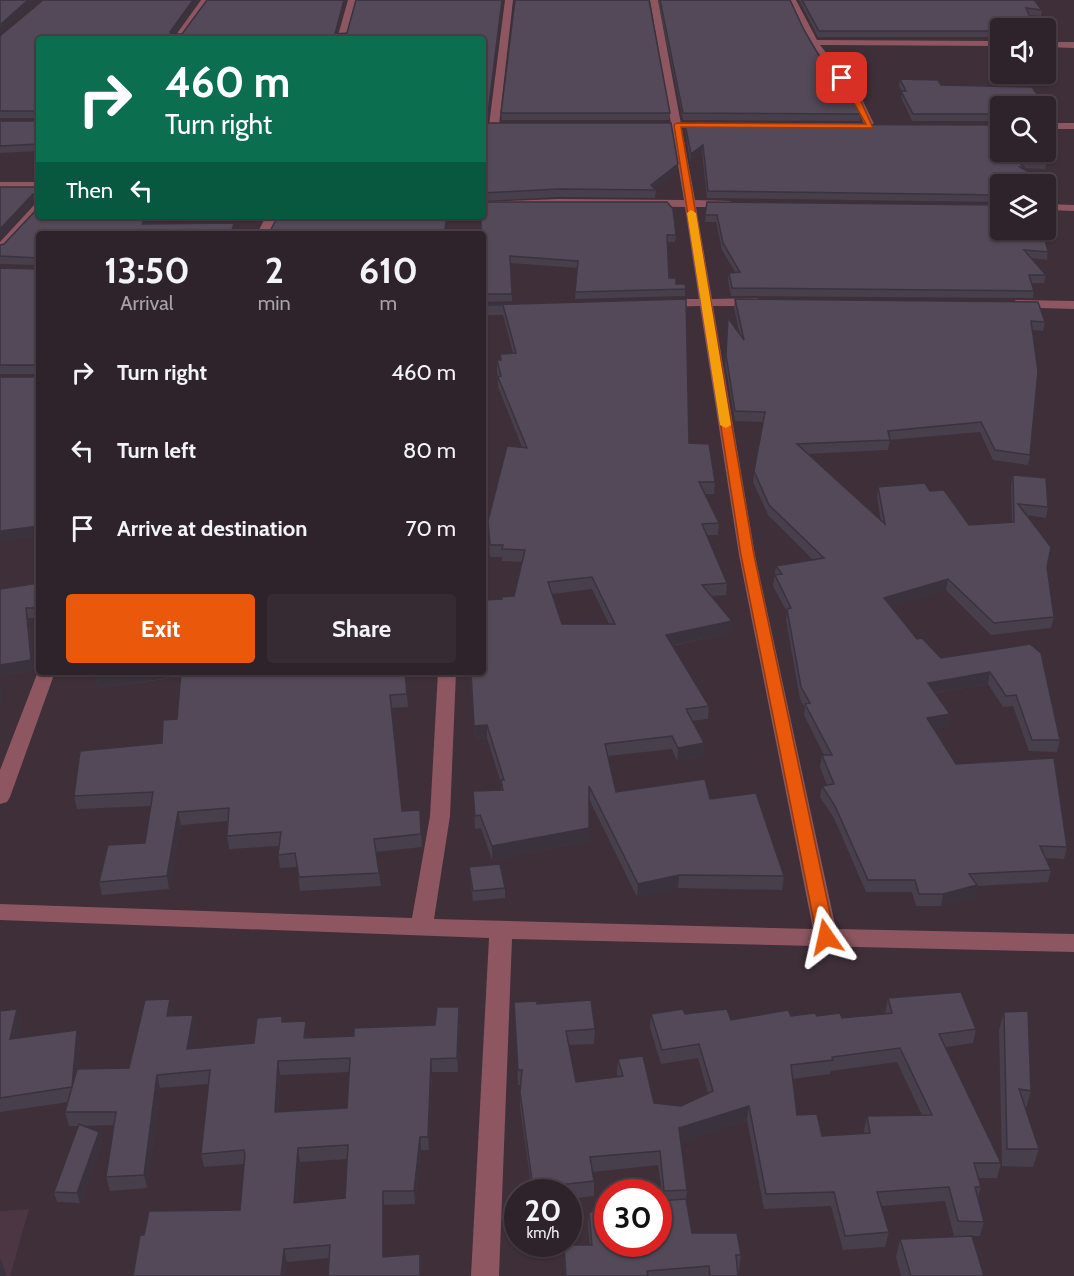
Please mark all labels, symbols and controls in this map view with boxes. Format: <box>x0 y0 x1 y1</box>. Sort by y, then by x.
map controls <box>990 18 1056 240</box>
button: sound <box>990 18 1056 84</box>
pin <box>816 52 867 103</box>
text: 460 m <box>165 56 290 108</box>
icon: right <box>66 60 144 138</box>
icon: arrive <box>825 61 858 94</box>
button: search <box>990 96 1056 162</box>
text: Turn right <box>165 108 272 141</box>
icon: left <box>125 174 158 207</box>
button: layers <box>990 174 1056 240</box>
text: Then <box>66 177 113 204</box>
text: 13:50 <box>104 248 190 292</box>
text: 2 <box>265 248 284 292</box>
text: 610 <box>359 248 418 292</box>
text: Arrival <box>120 291 174 315</box>
text: min <box>258 291 291 315</box>
text: m <box>380 291 397 315</box>
icon: right <box>66 356 99 389</box>
text: Turn right <box>117 359 207 386</box>
text: 460 m <box>391 359 456 386</box>
icon: left <box>66 434 99 467</box>
text: Turn left <box>117 437 196 464</box>
text: 80 m <box>403 437 456 464</box>
icon: arrive <box>66 512 99 545</box>
text: Arrive at destination <box>117 515 307 542</box>
text: 70 m <box>406 515 456 542</box>
button: Exit <box>66 594 255 663</box>
button: Share <box>267 594 456 663</box>
position arrow <box>794 905 858 969</box>
speed limit sign: 30 <box>594 1179 672 1257</box>
text: 20 <box>524 1192 562 1229</box>
text: km/h <box>527 1224 559 1242</box>

